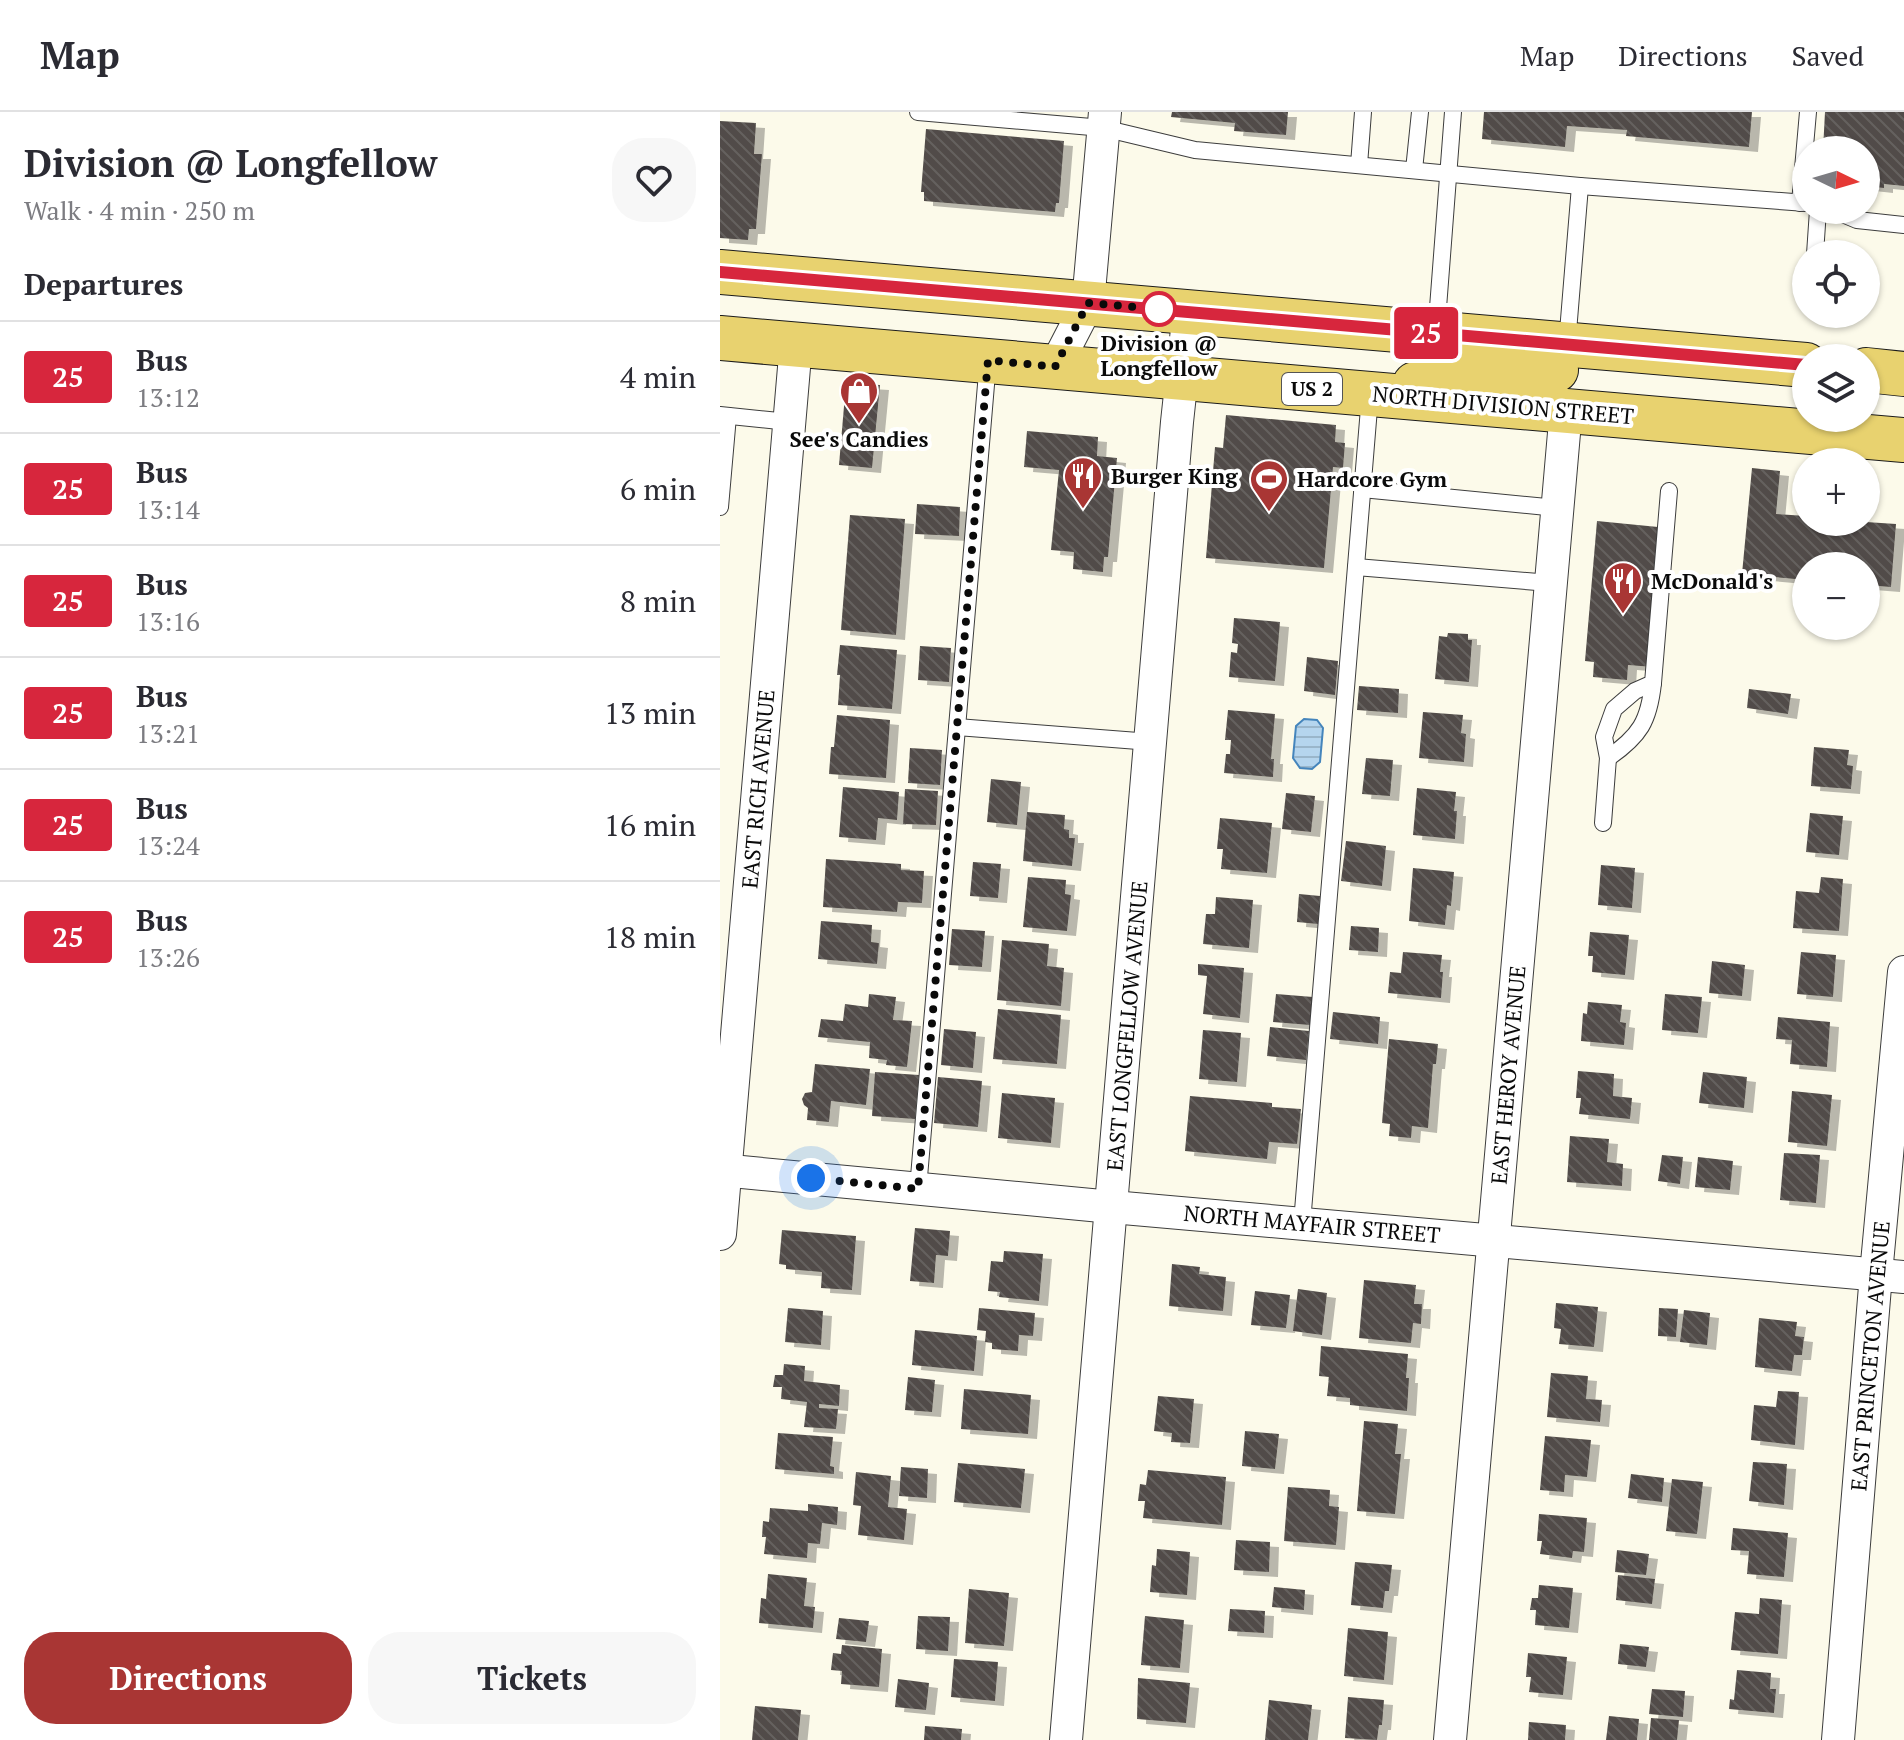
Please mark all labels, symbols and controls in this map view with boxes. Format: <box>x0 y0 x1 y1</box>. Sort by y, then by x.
text: Map <box>40 30 120 80</box>
text: Map <box>1520 37 1574 74</box>
text: Directions <box>1618 37 1748 74</box>
text: Saved <box>1792 37 1864 74</box>
north arrow <box>1792 136 1880 224</box>
map controls <box>1792 136 1880 640</box>
text: Division @ Longfellow <box>24 138 437 188</box>
button: heart <box>612 138 696 222</box>
text: Walk · 4 min · 250 m <box>24 193 255 227</box>
button: locate <box>1792 240 1880 328</box>
text: Departures <box>24 264 183 304</box>
marker: Division @ Longfellow <box>1142 292 1176 326</box>
line badge: 25 <box>1390 307 1462 359</box>
text: 25 <box>1410 314 1442 351</box>
place label: Division @ Longfellow <box>1101 328 1218 382</box>
text: Bus <box>136 340 188 380</box>
button: layers <box>1792 344 1880 432</box>
text: 4 min <box>620 357 696 397</box>
text: 25 <box>52 358 84 395</box>
shop icon: See's Candies <box>838 370 880 425</box>
road number: US 2 <box>1282 373 1342 405</box>
street label: NORTH DIVISION STREET <box>1371 379 1635 430</box>
text: 13:12 <box>136 380 200 414</box>
place label: See's Candies <box>790 424 928 453</box>
button: + <box>1792 448 1880 536</box>
text: Bus <box>136 452 188 492</box>
restaurant icon: Burger King <box>1062 455 1104 510</box>
sports icon: Hardcore Gym <box>1248 458 1290 513</box>
place label: Burger King <box>1111 461 1238 490</box>
place label: Hardcore Gym <box>1297 464 1448 493</box>
text: 6 min <box>620 469 696 509</box>
text: 25 <box>52 470 84 507</box>
text: 13:14 <box>136 492 200 526</box>
button: − <box>1792 552 1880 640</box>
restaurant icon: McDonald's <box>1602 560 1644 615</box>
text: Bus <box>136 564 188 604</box>
place label: McDonald's <box>1651 566 1773 595</box>
text: 8 min <box>620 581 696 621</box>
text: 25 <box>52 582 84 619</box>
text: 13:16 <box>136 604 200 638</box>
text: Bus <box>136 676 188 716</box>
street label: EAST RICH AVENUE <box>734 688 781 890</box>
text: 13 min <box>604 693 696 733</box>
text: 25 <box>52 694 84 731</box>
text: 13:21 <box>136 716 200 750</box>
text: Bus <box>136 788 188 828</box>
text: 16 min <box>604 805 696 845</box>
text: 25 <box>52 806 84 843</box>
text: 13:24 <box>136 828 200 862</box>
street label: EAST LONGFELLOW AVENUE <box>1099 880 1154 1172</box>
text: Bus <box>136 900 188 940</box>
text: 18 min <box>604 917 696 957</box>
text: 25 <box>52 918 84 955</box>
text: 13:26 <box>136 940 200 974</box>
street label: EAST HEROY AVENUE <box>1483 964 1532 1186</box>
your location <box>791 1158 831 1198</box>
street label: NORTH MAYFAIR STREET <box>1182 1198 1442 1249</box>
street label: EAST PRINCETON AVENUE <box>1843 1220 1896 1492</box>
button: Directions <box>24 1632 352 1724</box>
button: Tickets <box>368 1632 696 1724</box>

